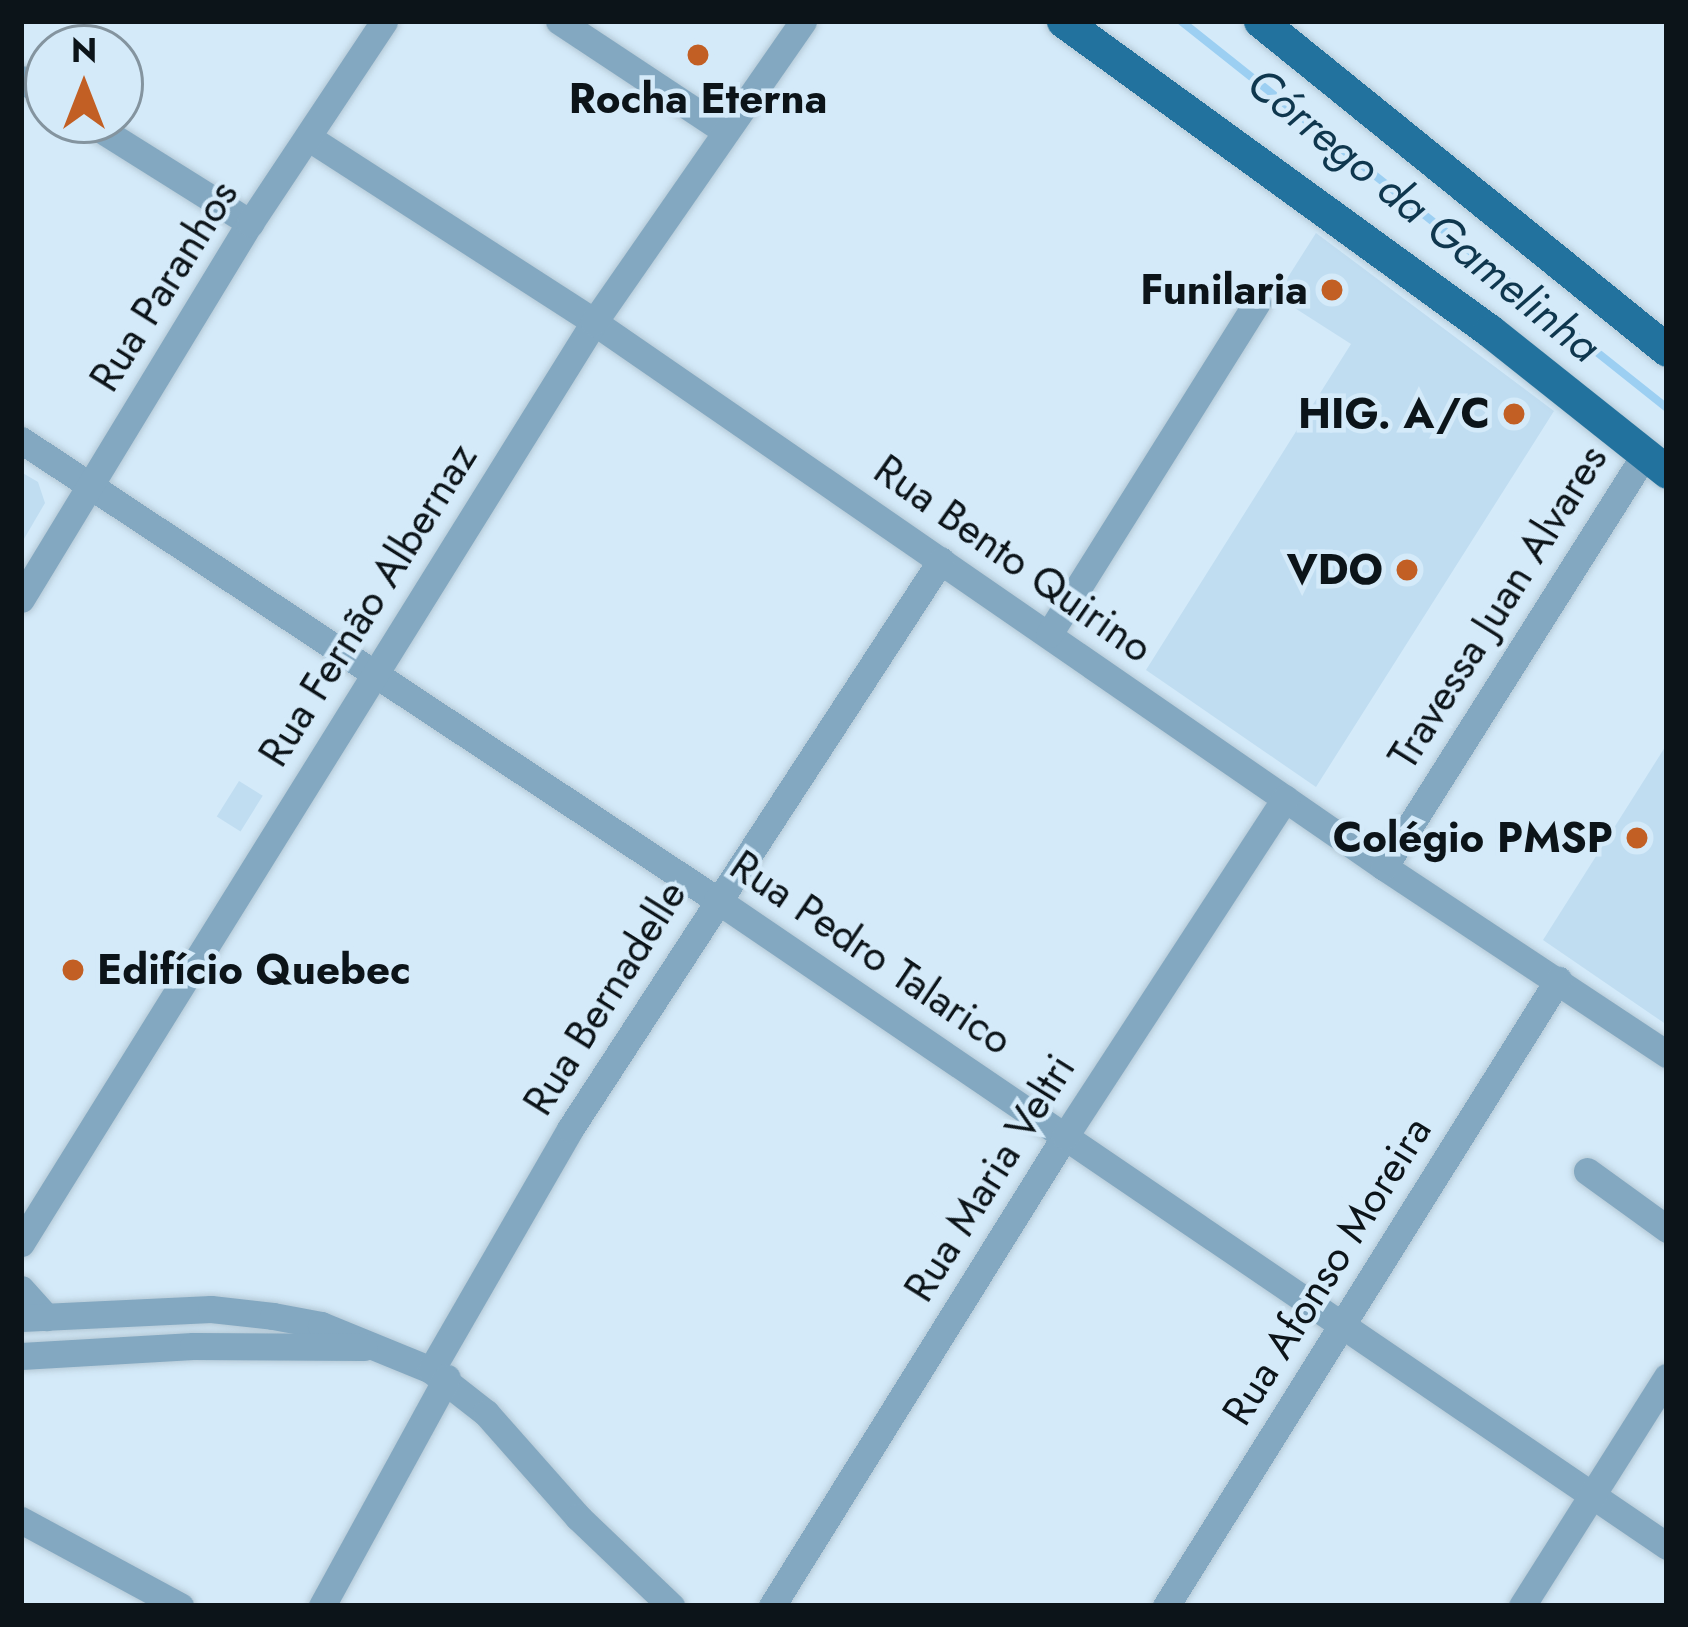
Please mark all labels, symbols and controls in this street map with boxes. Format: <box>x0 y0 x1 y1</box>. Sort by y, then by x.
north arrow <box>24 24 144 144</box>
text: N <box>71 27 97 74</box>
marker: Rocha Eterna <box>685 42 711 68</box>
water label: Córrego da Gamelinha <box>1237 56 1611 374</box>
place label: Rocha Eterna <box>569 74 827 124</box>
street label: Rua Paranhos <box>79 171 249 401</box>
place label: Funilaria <box>1140 265 1308 315</box>
marker: Funilaria <box>1319 277 1345 303</box>
place label: HIG. A/C <box>1298 389 1490 439</box>
marker: HIG. A/C <box>1501 401 1527 427</box>
street label: Rua Fernão Albernaz <box>248 434 488 776</box>
street label: Travessa Juan Alvares <box>1378 436 1618 778</box>
street label: Rua Bento Quirino <box>864 444 1162 674</box>
place label: VDO <box>1287 545 1383 595</box>
marker: VDO <box>1394 557 1420 583</box>
place label: Colégio PMSP <box>1333 813 1613 863</box>
marker: Colégio PMSP <box>1624 825 1650 851</box>
street label: Rua Pedro Talarico <box>721 840 1021 1066</box>
street label: Rua Bernadelle <box>513 872 697 1124</box>
place label: Edifício Quebec <box>97 945 411 995</box>
marker: Edifício Quebec <box>60 957 86 983</box>
street label: Rua Maria Veltri <box>894 1045 1086 1311</box>
street label: Rua Afonso Moreira <box>1212 1108 1442 1434</box>

